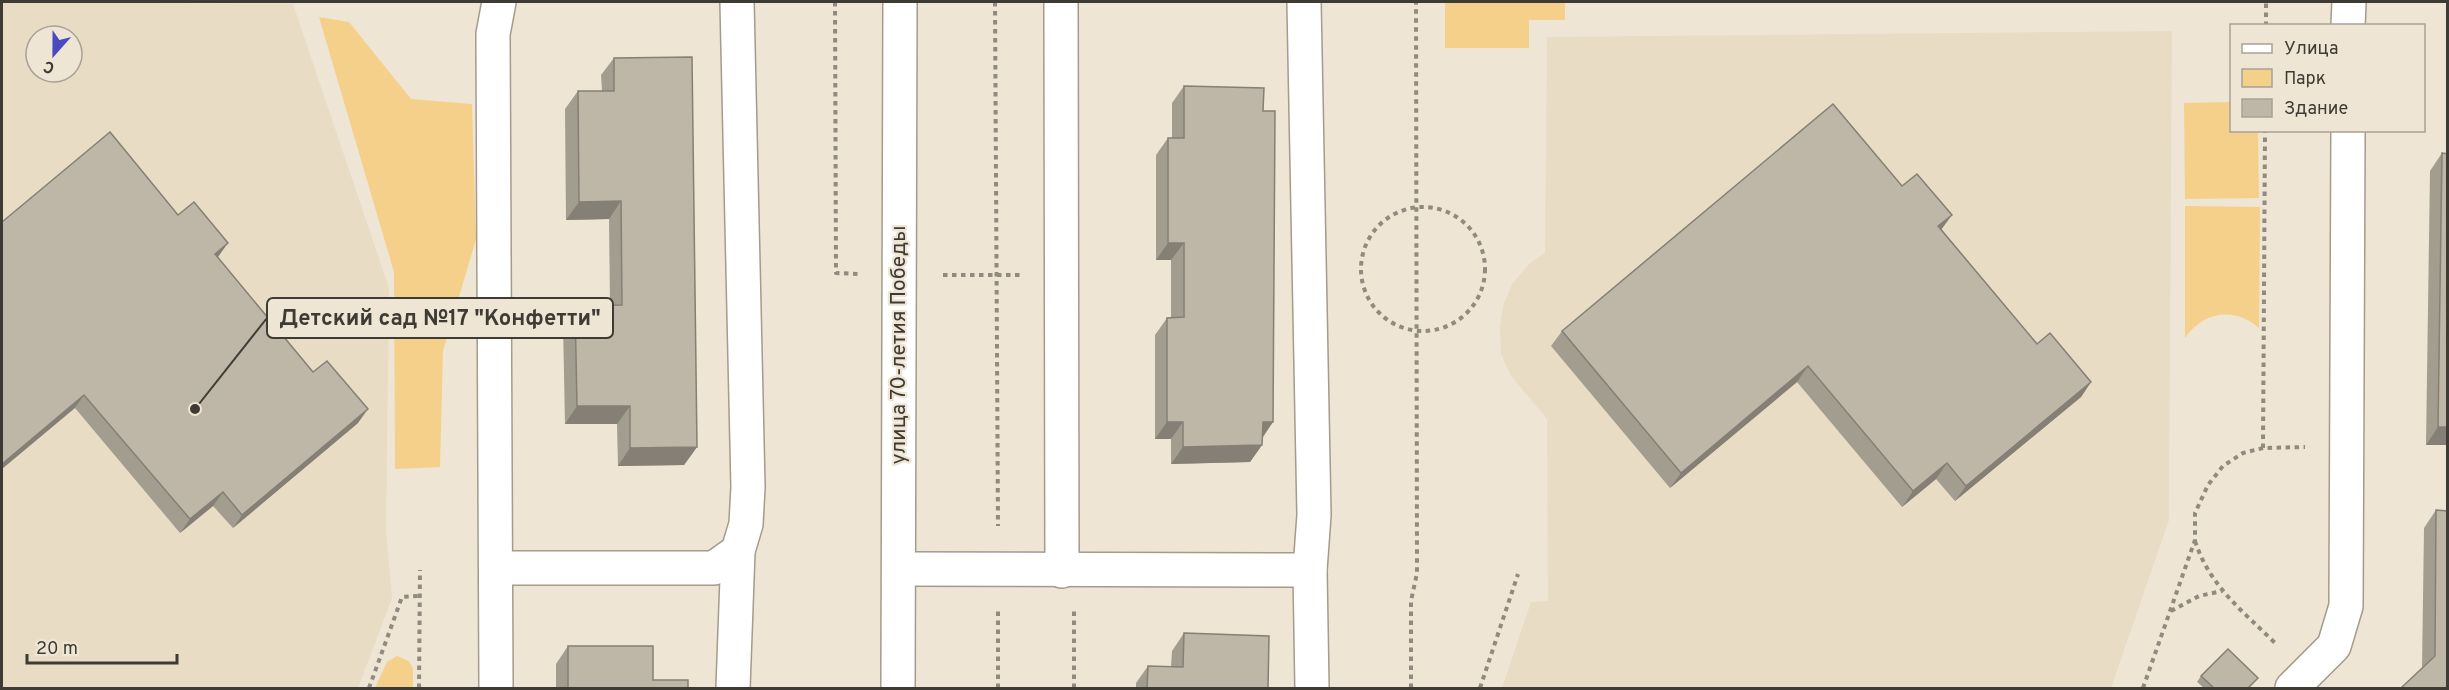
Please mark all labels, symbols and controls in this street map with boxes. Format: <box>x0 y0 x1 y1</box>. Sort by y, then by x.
north arrow <box>24 24 84 84</box>
legend <box>2230 24 2425 132</box>
text: Улица <box>2284 38 2338 61</box>
text: С <box>41 55 58 77</box>
text: Парк <box>2284 68 2326 91</box>
text: Здание <box>2284 98 2348 121</box>
street label: улица 70-летия Победы <box>886 226 913 464</box>
callout: Детский сад №17 "Конфетти" <box>267 298 613 338</box>
text: Детский сад №17 "Конфетти" <box>279 306 601 333</box>
scale bar <box>27 627 177 665</box>
text: 20 m <box>36 638 78 661</box>

